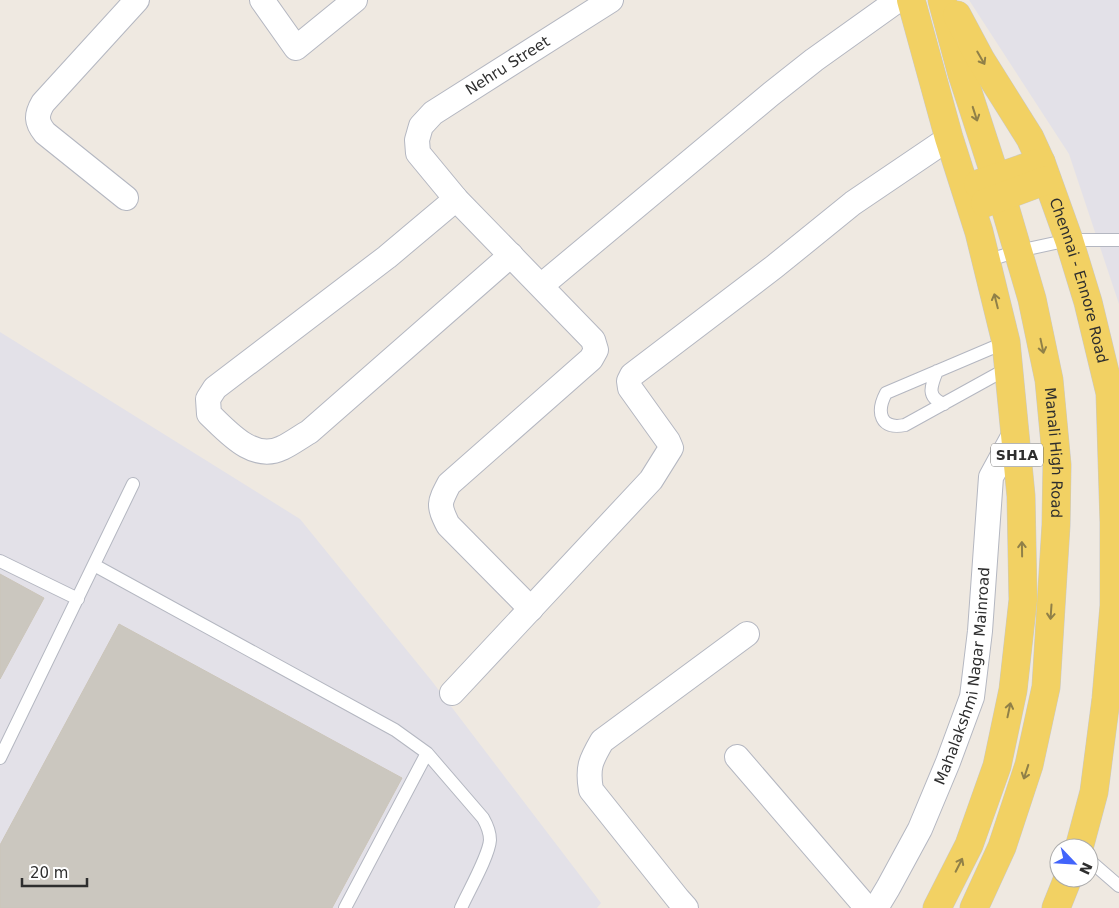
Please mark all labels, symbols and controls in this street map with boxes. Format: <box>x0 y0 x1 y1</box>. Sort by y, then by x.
street label: Nehru Street <box>462 32 553 99</box>
one-way arrow <box>976 51 986 65</box>
one-way arrow <box>971 106 980 121</box>
street label: Chennai - Ennore Road <box>1046 195 1111 365</box>
one-way arrow <box>991 293 1000 309</box>
one-way arrow <box>1038 337 1047 353</box>
street label: Manali High Road <box>1041 387 1066 518</box>
road number: SH1A <box>991 444 1043 466</box>
one-way arrow <box>1017 541 1027 557</box>
street label: Mahalakshmi Nagar Mainroad <box>930 567 994 787</box>
one-way arrow <box>1046 604 1055 620</box>
one-way arrow <box>1005 703 1014 719</box>
one-way arrow <box>1021 764 1031 780</box>
north arrow <box>1049 838 1099 888</box>
scale bar <box>22 856 88 888</box>
one-way arrow <box>955 857 965 872</box>
text: N <box>1076 860 1096 877</box>
text: 20 m <box>30 864 68 882</box>

